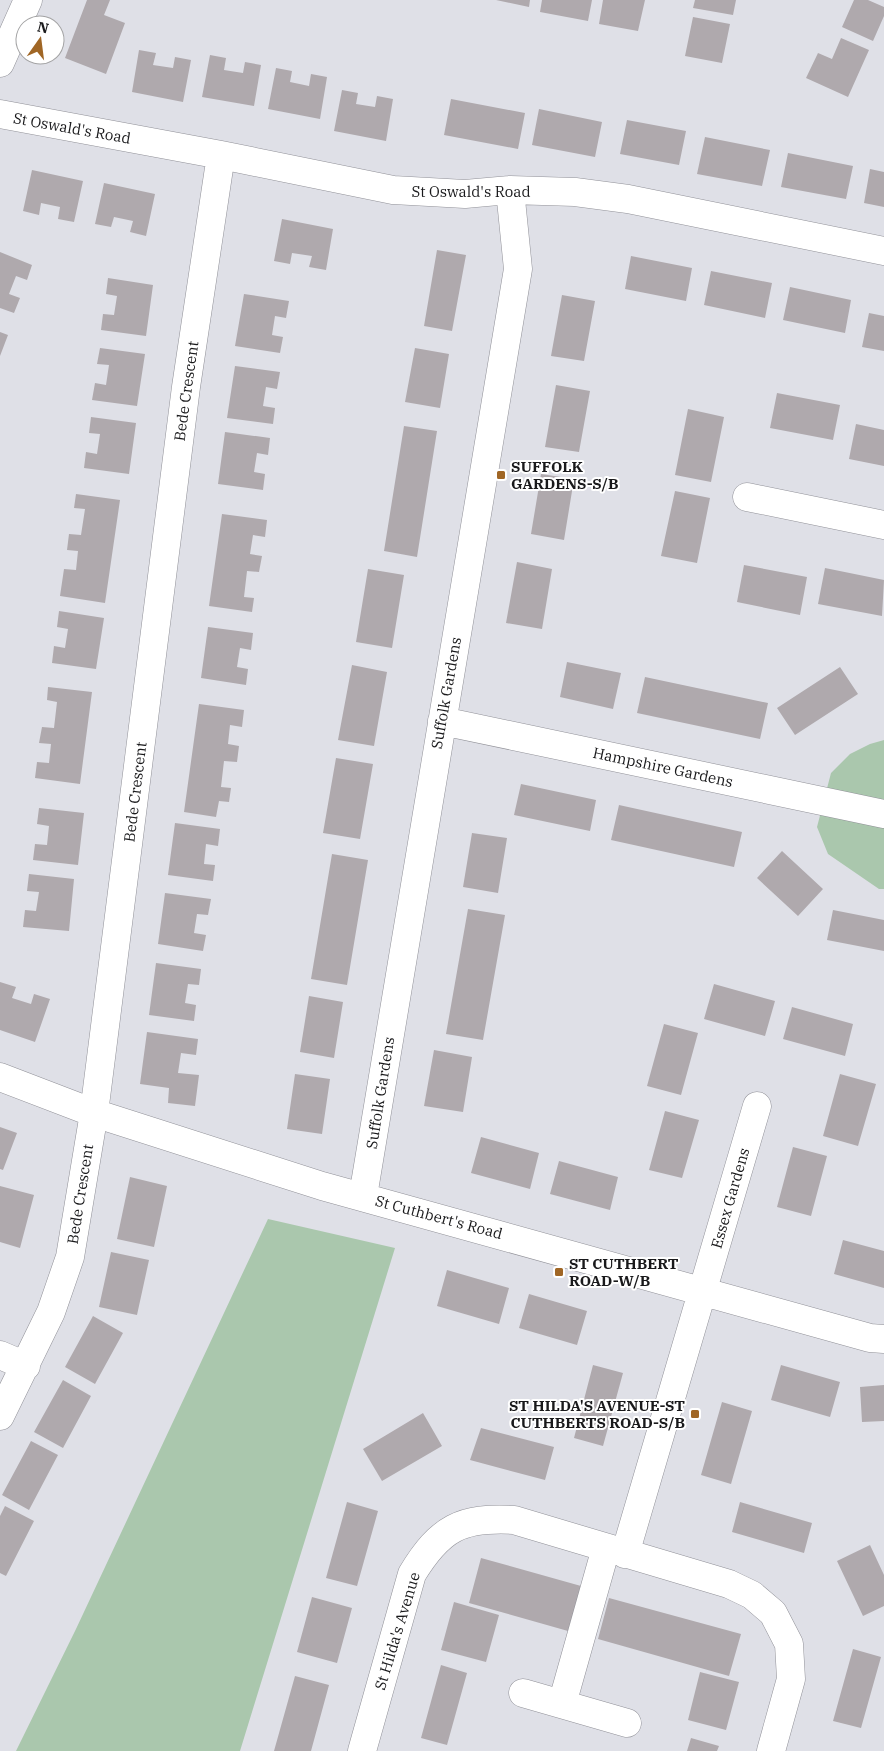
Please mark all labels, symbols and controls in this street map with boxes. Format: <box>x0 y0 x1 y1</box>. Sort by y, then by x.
north arrow <box>15 15 65 65</box>
text: N <box>36 17 51 37</box>
street label: St Oswald's Road <box>12 108 132 148</box>
street label: St Oswald's Road <box>411 182 531 201</box>
street label: Bede Crescent <box>170 340 202 442</box>
place label: SUFFOLK GARDENS-S/B <box>511 457 619 493</box>
marker: SUFFOLK GARDENS-S/B <box>495 469 507 481</box>
street label: Suffolk Gardens <box>427 636 465 750</box>
street label: Bede Crescent <box>119 741 151 843</box>
street label: Hampshire Gardens <box>591 743 735 791</box>
street label: Suffolk Gardens <box>362 1036 398 1150</box>
street label: Bede Crescent <box>63 1143 97 1245</box>
street label: Essex Gardens <box>707 1145 753 1251</box>
street label: St Cuthbert's Road <box>373 1191 505 1243</box>
place label: ST CUTHBERT ROAD-W/B <box>569 1254 679 1290</box>
marker: ST CUTHBERT ROAD-W/B <box>553 1266 565 1278</box>
place label: ST HILDA'S AVENUE-ST CUTHBERTS ROAD-S/B <box>509 1396 685 1432</box>
marker: ST HILDA'S AVENUE-ST CUTHBERTS ROAD-S/B <box>689 1408 701 1420</box>
street label: St Hilda's Avenue <box>370 1570 424 1692</box>

